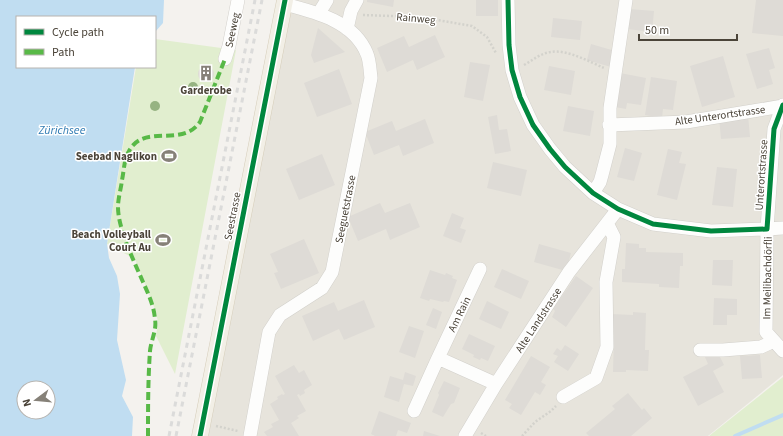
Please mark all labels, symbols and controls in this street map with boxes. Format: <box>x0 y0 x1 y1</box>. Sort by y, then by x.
street label: Rainweg <box>396 9 437 28</box>
street label: Seeweg <box>221 11 244 49</box>
legend <box>16 16 156 68</box>
scale bar <box>639 16 737 42</box>
text: 50 m <box>645 22 669 39</box>
text: Cycle path <box>52 24 104 41</box>
text: Path <box>52 44 75 61</box>
building icon: Garderobe <box>197 64 215 82</box>
place label: Garderobe <box>180 83 232 98</box>
street label: Alte Unterortstrasse <box>674 102 767 129</box>
water label: Zürichsee <box>38 122 86 139</box>
street label: Unterortstrasse <box>752 139 771 211</box>
sports icon: Seebad Naglikon <box>160 147 178 165</box>
place label: Seebad Naglikon <box>76 149 157 164</box>
street label: Seeguetstrasse <box>332 173 360 244</box>
street label: Seestrasse <box>220 190 245 241</box>
place label: Beach Volleyball Court Au <box>71 227 152 255</box>
sports icon: Beach Volleyball Court Au <box>154 231 172 249</box>
street label: Im Meilibachdörfli <box>759 236 776 320</box>
street label: Alte Landstrasse <box>512 284 565 356</box>
street label: Am Rain <box>444 294 474 334</box>
north arrow <box>16 380 56 420</box>
text: N <box>19 397 35 408</box>

